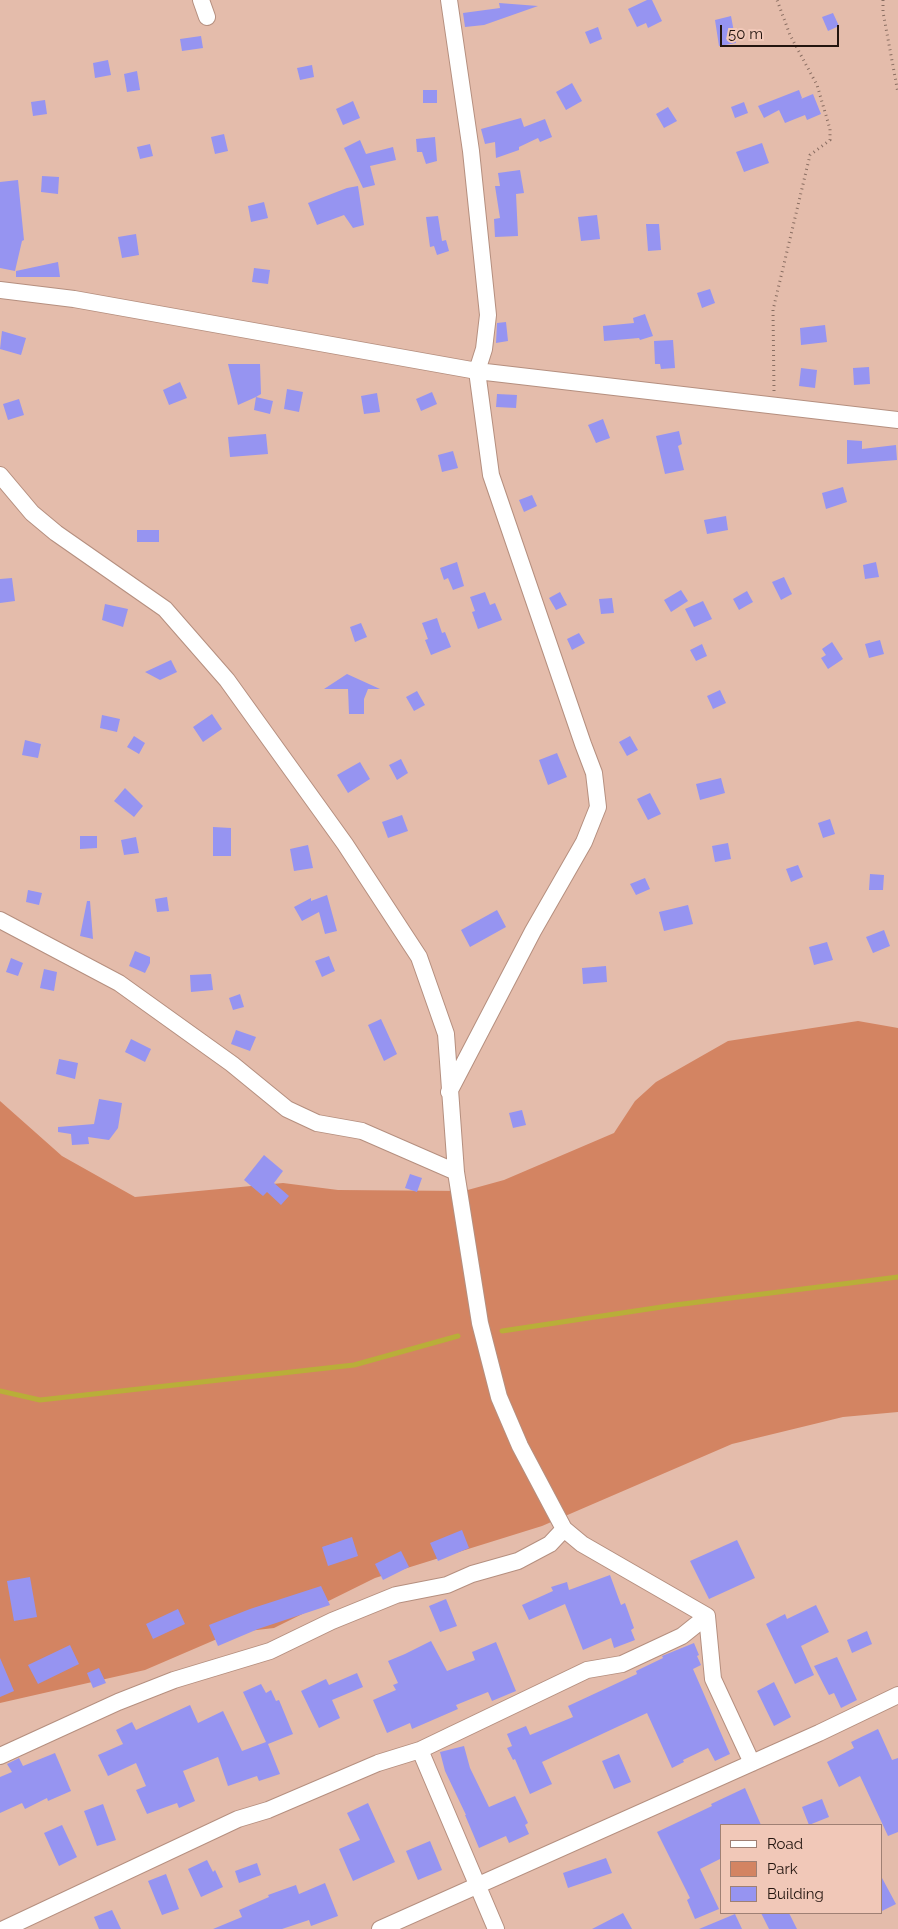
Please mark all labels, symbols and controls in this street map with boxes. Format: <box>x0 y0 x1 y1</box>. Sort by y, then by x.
scale bar <box>723 15 842 47</box>
text: 50 m <box>728 25 763 43</box>
legend <box>720 1824 883 1914</box>
text: Road <box>767 1835 803 1853</box>
text: Park <box>767 1860 798 1878</box>
text: Building <box>767 1885 824 1903</box>

